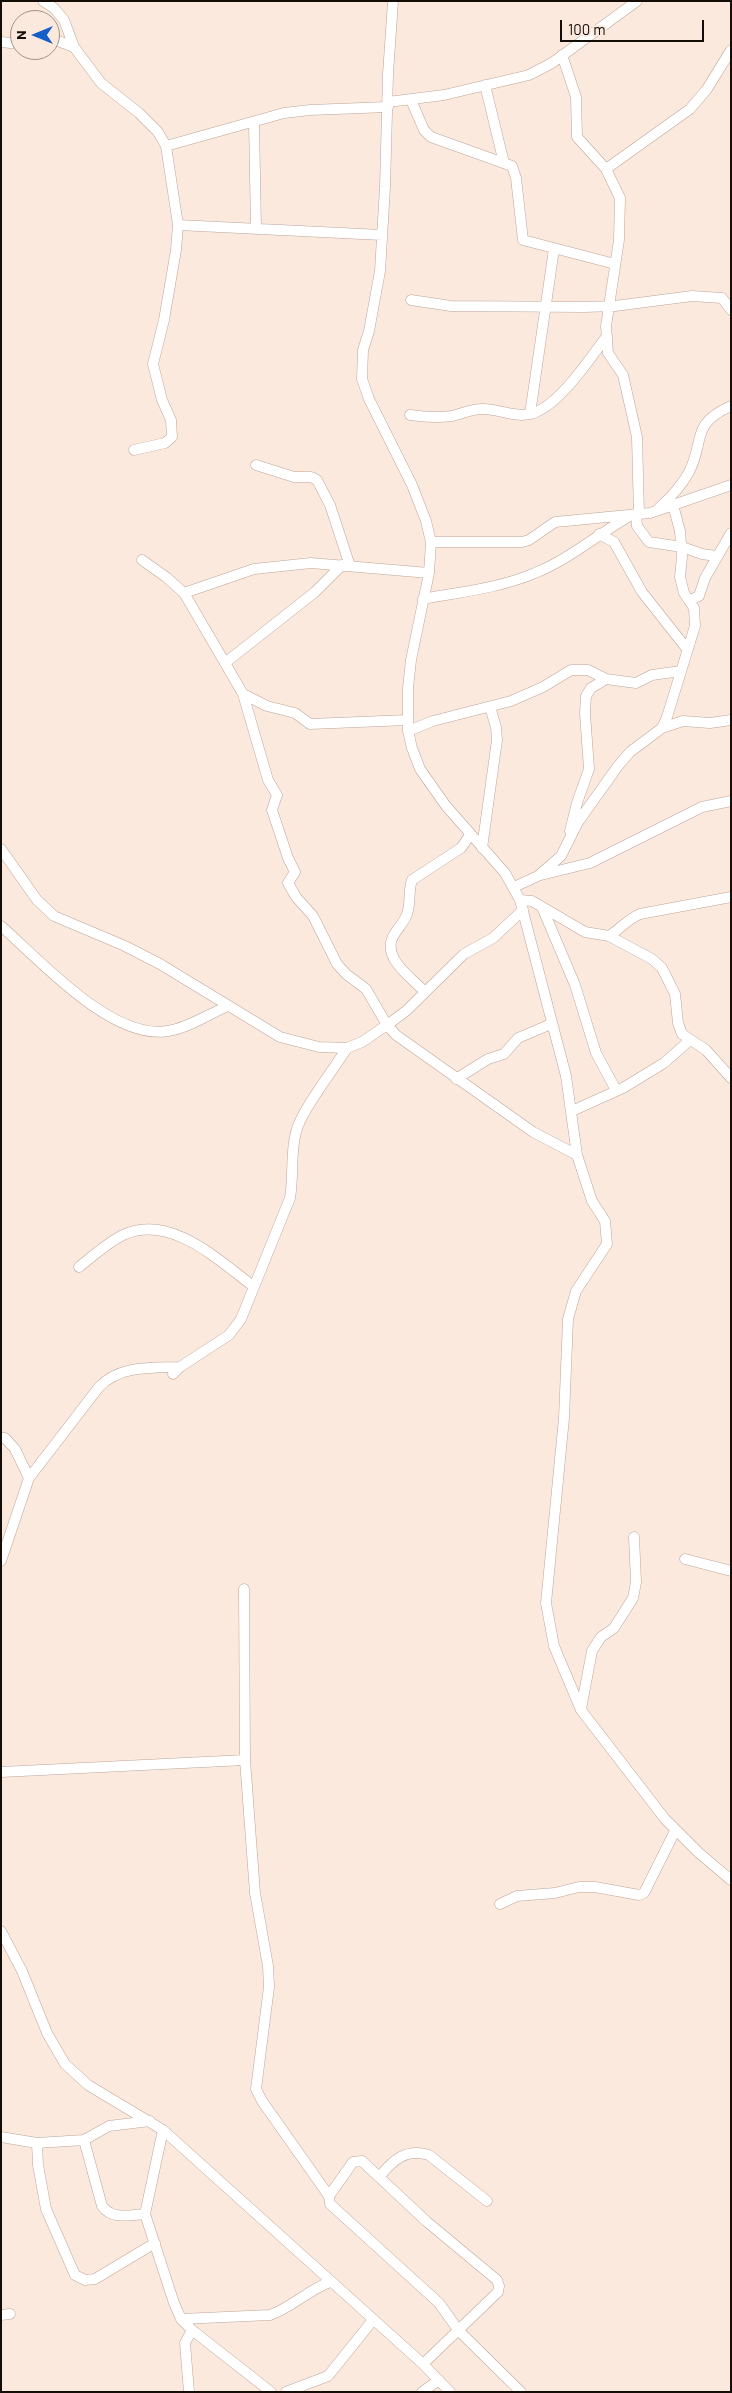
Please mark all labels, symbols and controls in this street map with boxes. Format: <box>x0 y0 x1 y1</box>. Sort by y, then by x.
north arrow <box>10 10 60 60</box>
scale bar <box>562 10 706 42</box>
text: 100 m <box>568 20 606 38</box>
text: N <box>12 30 29 40</box>

